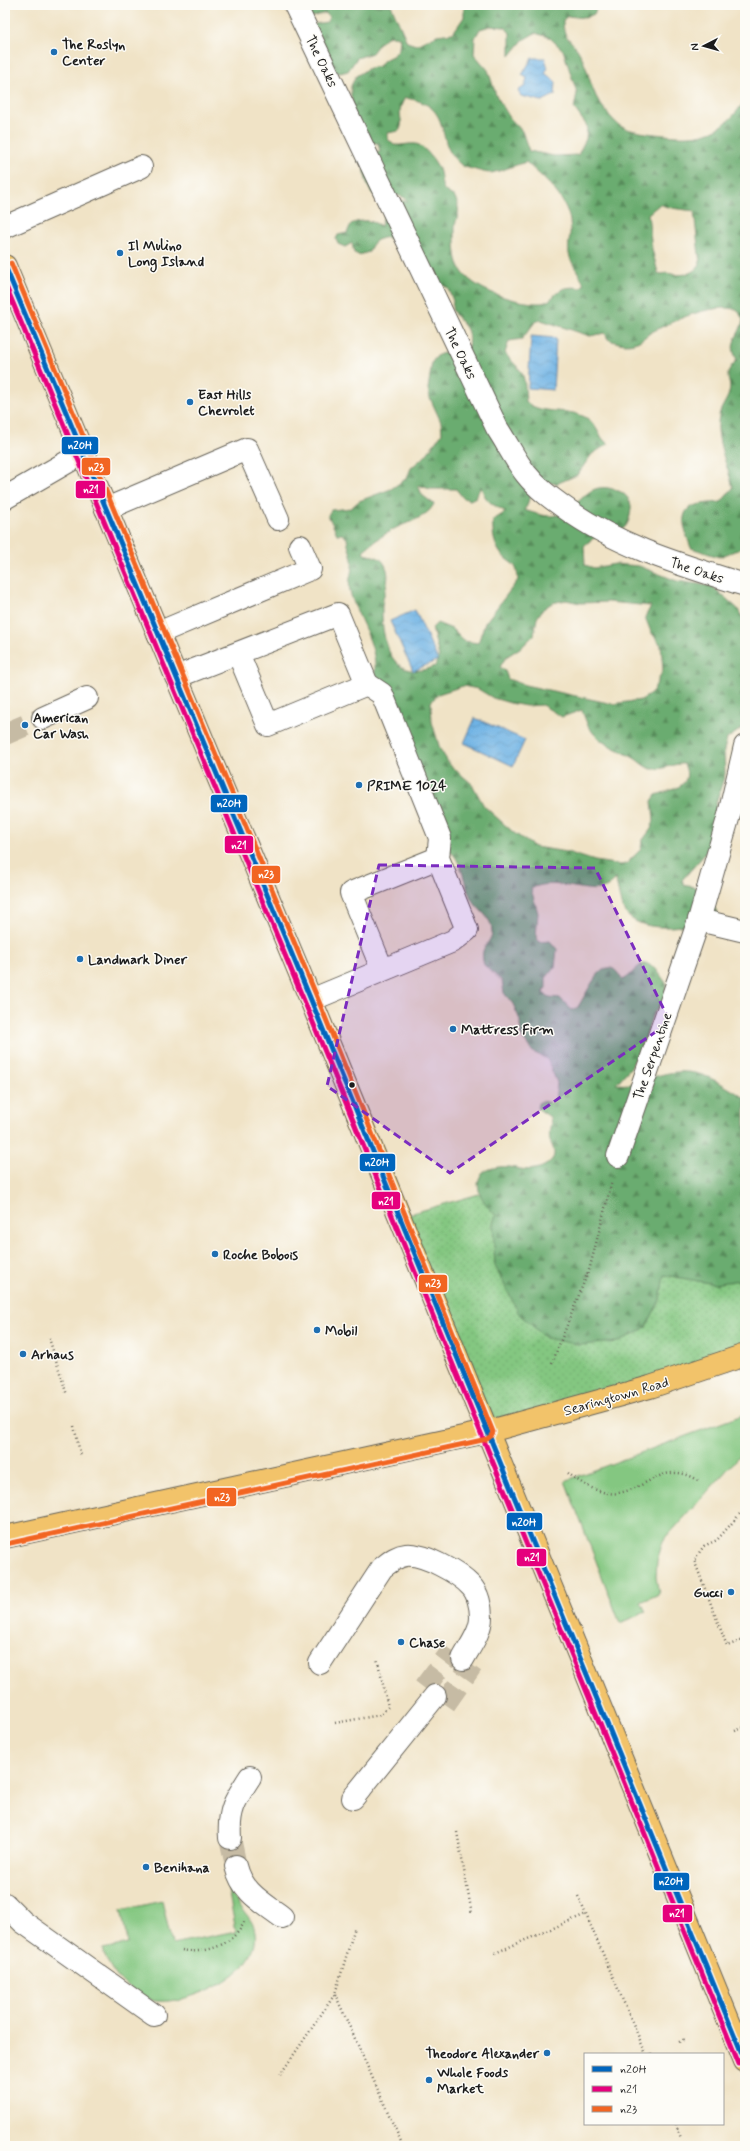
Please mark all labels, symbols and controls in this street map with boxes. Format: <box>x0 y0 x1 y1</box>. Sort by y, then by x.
north arrow <box>684 26 724 66</box>
street label: The Oaks <box>301 32 341 90</box>
place label: The Roslyn Center <box>62 36 125 70</box>
text: N <box>688 43 702 51</box>
marker: The Roslyn Center <box>49 47 59 57</box>
place label: Il Mulino Long Island <box>128 237 204 273</box>
marker: Il Mulino Long Island <box>115 248 125 258</box>
street label: The Oaks <box>440 324 480 382</box>
place label: East Hills Chevrolet <box>198 386 255 420</box>
marker: East Hills Chevrolet <box>185 397 195 407</box>
line badge: n20H <box>61 436 99 455</box>
text: n20H <box>68 439 92 453</box>
line badge: n23 <box>81 457 111 476</box>
text: n23 <box>88 461 104 475</box>
line badge: n21 <box>75 480 106 499</box>
text: n21 <box>83 483 99 497</box>
street label: The Oaks <box>667 554 726 588</box>
place label: American Car Wash <box>33 709 89 743</box>
marker: American Car Wash <box>20 720 30 730</box>
place label: PRIME 1024 <box>367 777 447 795</box>
marker: PRIME 1024 <box>354 780 364 790</box>
line badge: n20H <box>210 794 248 813</box>
text: n20H <box>217 797 241 811</box>
line badge: n21 <box>224 835 254 854</box>
text: n21 <box>231 839 247 853</box>
line badge: n23 <box>251 865 281 884</box>
text: n23 <box>258 868 274 882</box>
place label: Landmark Diner <box>88 951 188 969</box>
marker: Landmark Diner <box>75 954 85 964</box>
street label: The Serpentine <box>630 1010 676 1103</box>
place label: Mattress Firm <box>461 1021 554 1039</box>
marker: Mattress Firm <box>448 1024 458 1034</box>
unlabelled marker <box>347 1080 357 1090</box>
line badge: n20H <box>359 1153 396 1172</box>
text: n20H <box>365 1156 389 1170</box>
line badge: n21 <box>371 1191 401 1210</box>
text: n21 <box>378 1195 394 1209</box>
place label: Roche Bobois <box>223 1246 299 1264</box>
marker: Roche Bobois <box>210 1249 220 1259</box>
line badge: n23 <box>418 1274 448 1293</box>
text: n23 <box>425 1277 441 1291</box>
place label: Mobil <box>325 1322 357 1340</box>
marker: Mobil <box>312 1325 322 1335</box>
place label: Arhaus <box>31 1346 74 1364</box>
marker: Arhaus <box>18 1349 28 1359</box>
street label: Searingtown Road <box>562 1373 671 1421</box>
line badge: n23 <box>206 1487 237 1507</box>
text: n23 <box>214 1491 230 1505</box>
line badge: n20H <box>506 1512 543 1531</box>
text: n20H <box>512 1516 536 1530</box>
line badge: n21 <box>516 1548 547 1567</box>
text: n21 <box>524 1551 540 1565</box>
place label: Gucci <box>694 1584 723 1602</box>
marker: Gucci <box>726 1587 736 1597</box>
place label: Chase <box>409 1634 445 1652</box>
marker: Chase <box>396 1637 406 1647</box>
place label: Benihana <box>154 1859 210 1877</box>
marker: Benihana <box>141 1862 151 1872</box>
line badge: n20H <box>653 1872 690 1891</box>
text: n20H <box>659 1875 683 1889</box>
line badge: n21 <box>662 1904 693 1923</box>
text: n21 <box>669 1907 685 1921</box>
place label: Theodore Alexander <box>425 2045 539 2063</box>
marker: Theodore Alexander <box>542 2048 552 2058</box>
legend <box>584 2053 724 2125</box>
text: n20H <box>620 2062 647 2078</box>
place label: Whole Foods Market <box>436 2064 509 2098</box>
marker: Whole Foods Market <box>424 2075 434 2085</box>
text: n21 <box>620 2082 637 2098</box>
text: n23 <box>620 2102 637 2118</box>

